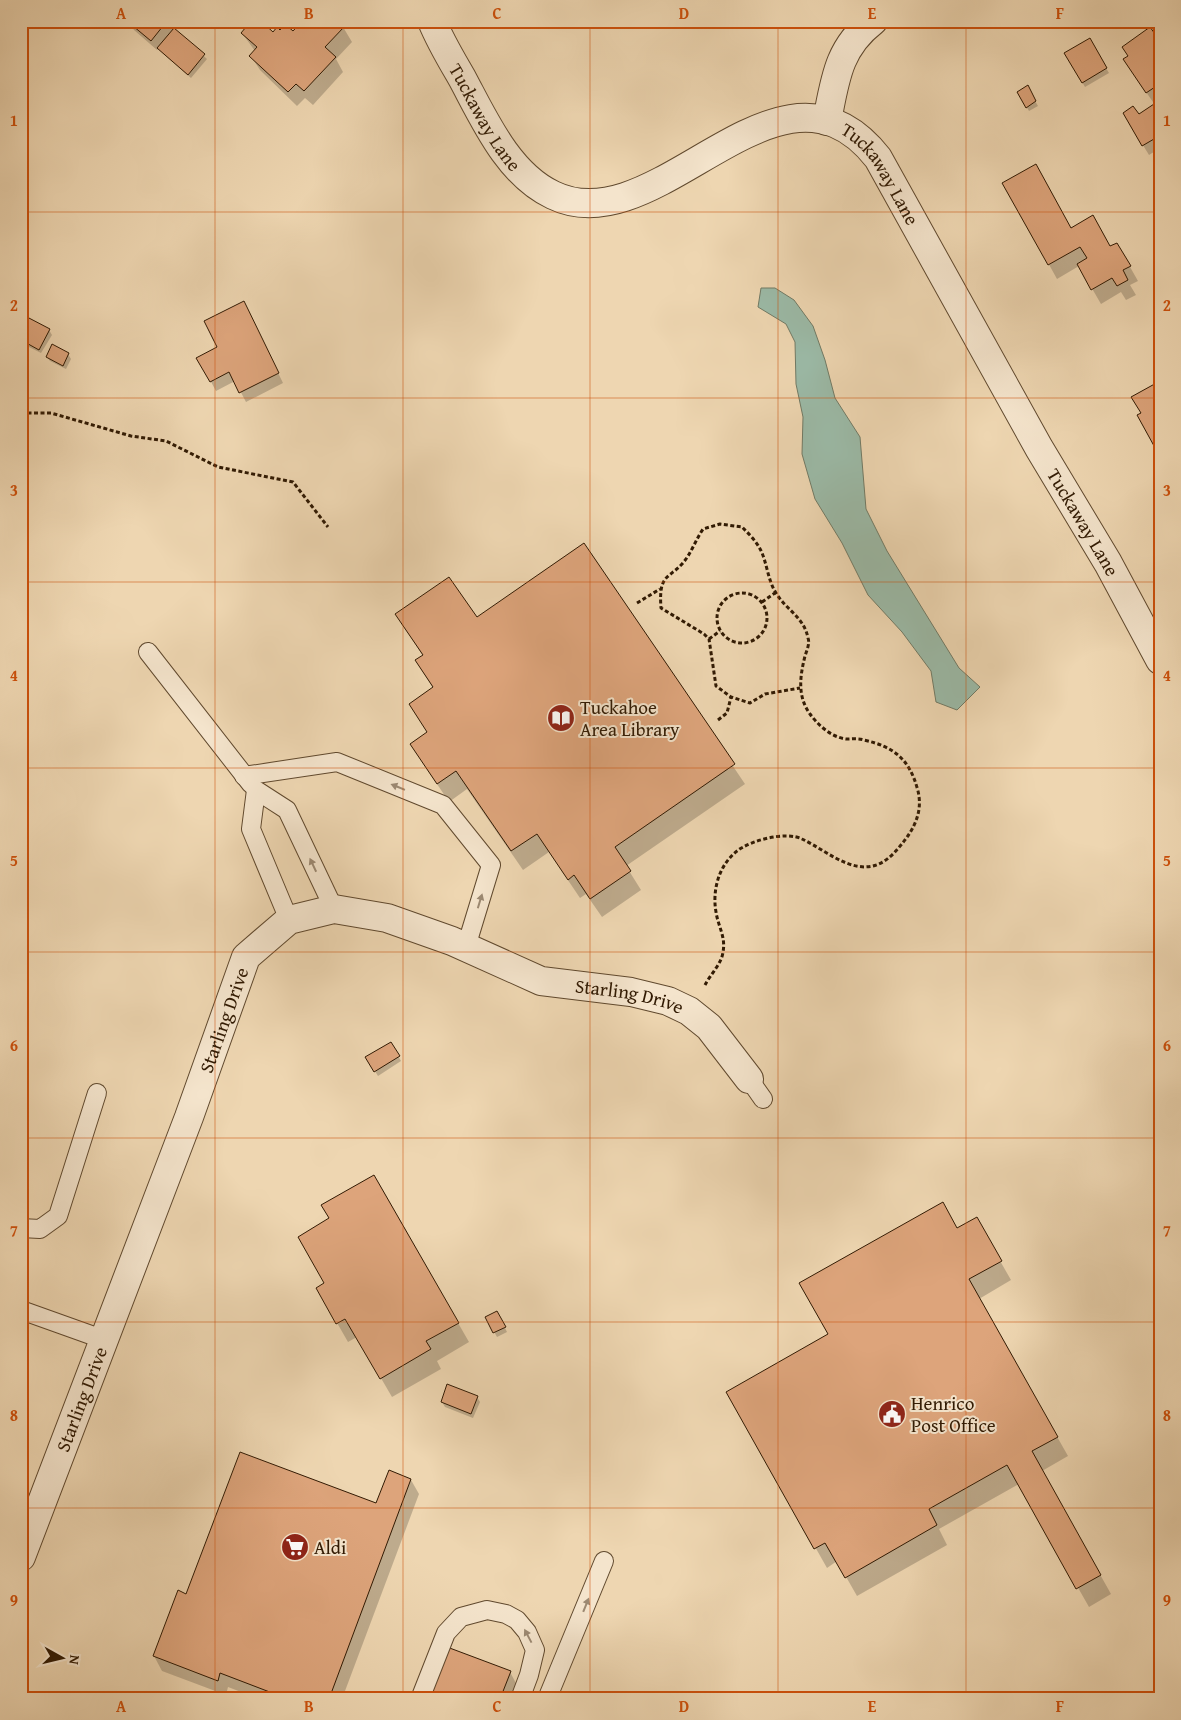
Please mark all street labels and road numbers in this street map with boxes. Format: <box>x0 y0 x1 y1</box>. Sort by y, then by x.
street label: Tuckaway Lane <box>442 58 528 177</box>
street label: Tuckaway Lane <box>836 115 926 230</box>
street label: Tuckaway Lane <box>1040 463 1126 581</box>
street label: Starling Drive <box>192 963 255 1077</box>
street label: Starling Drive <box>574 971 689 1021</box>
street label: Starling Drive <box>48 1342 114 1456</box>

